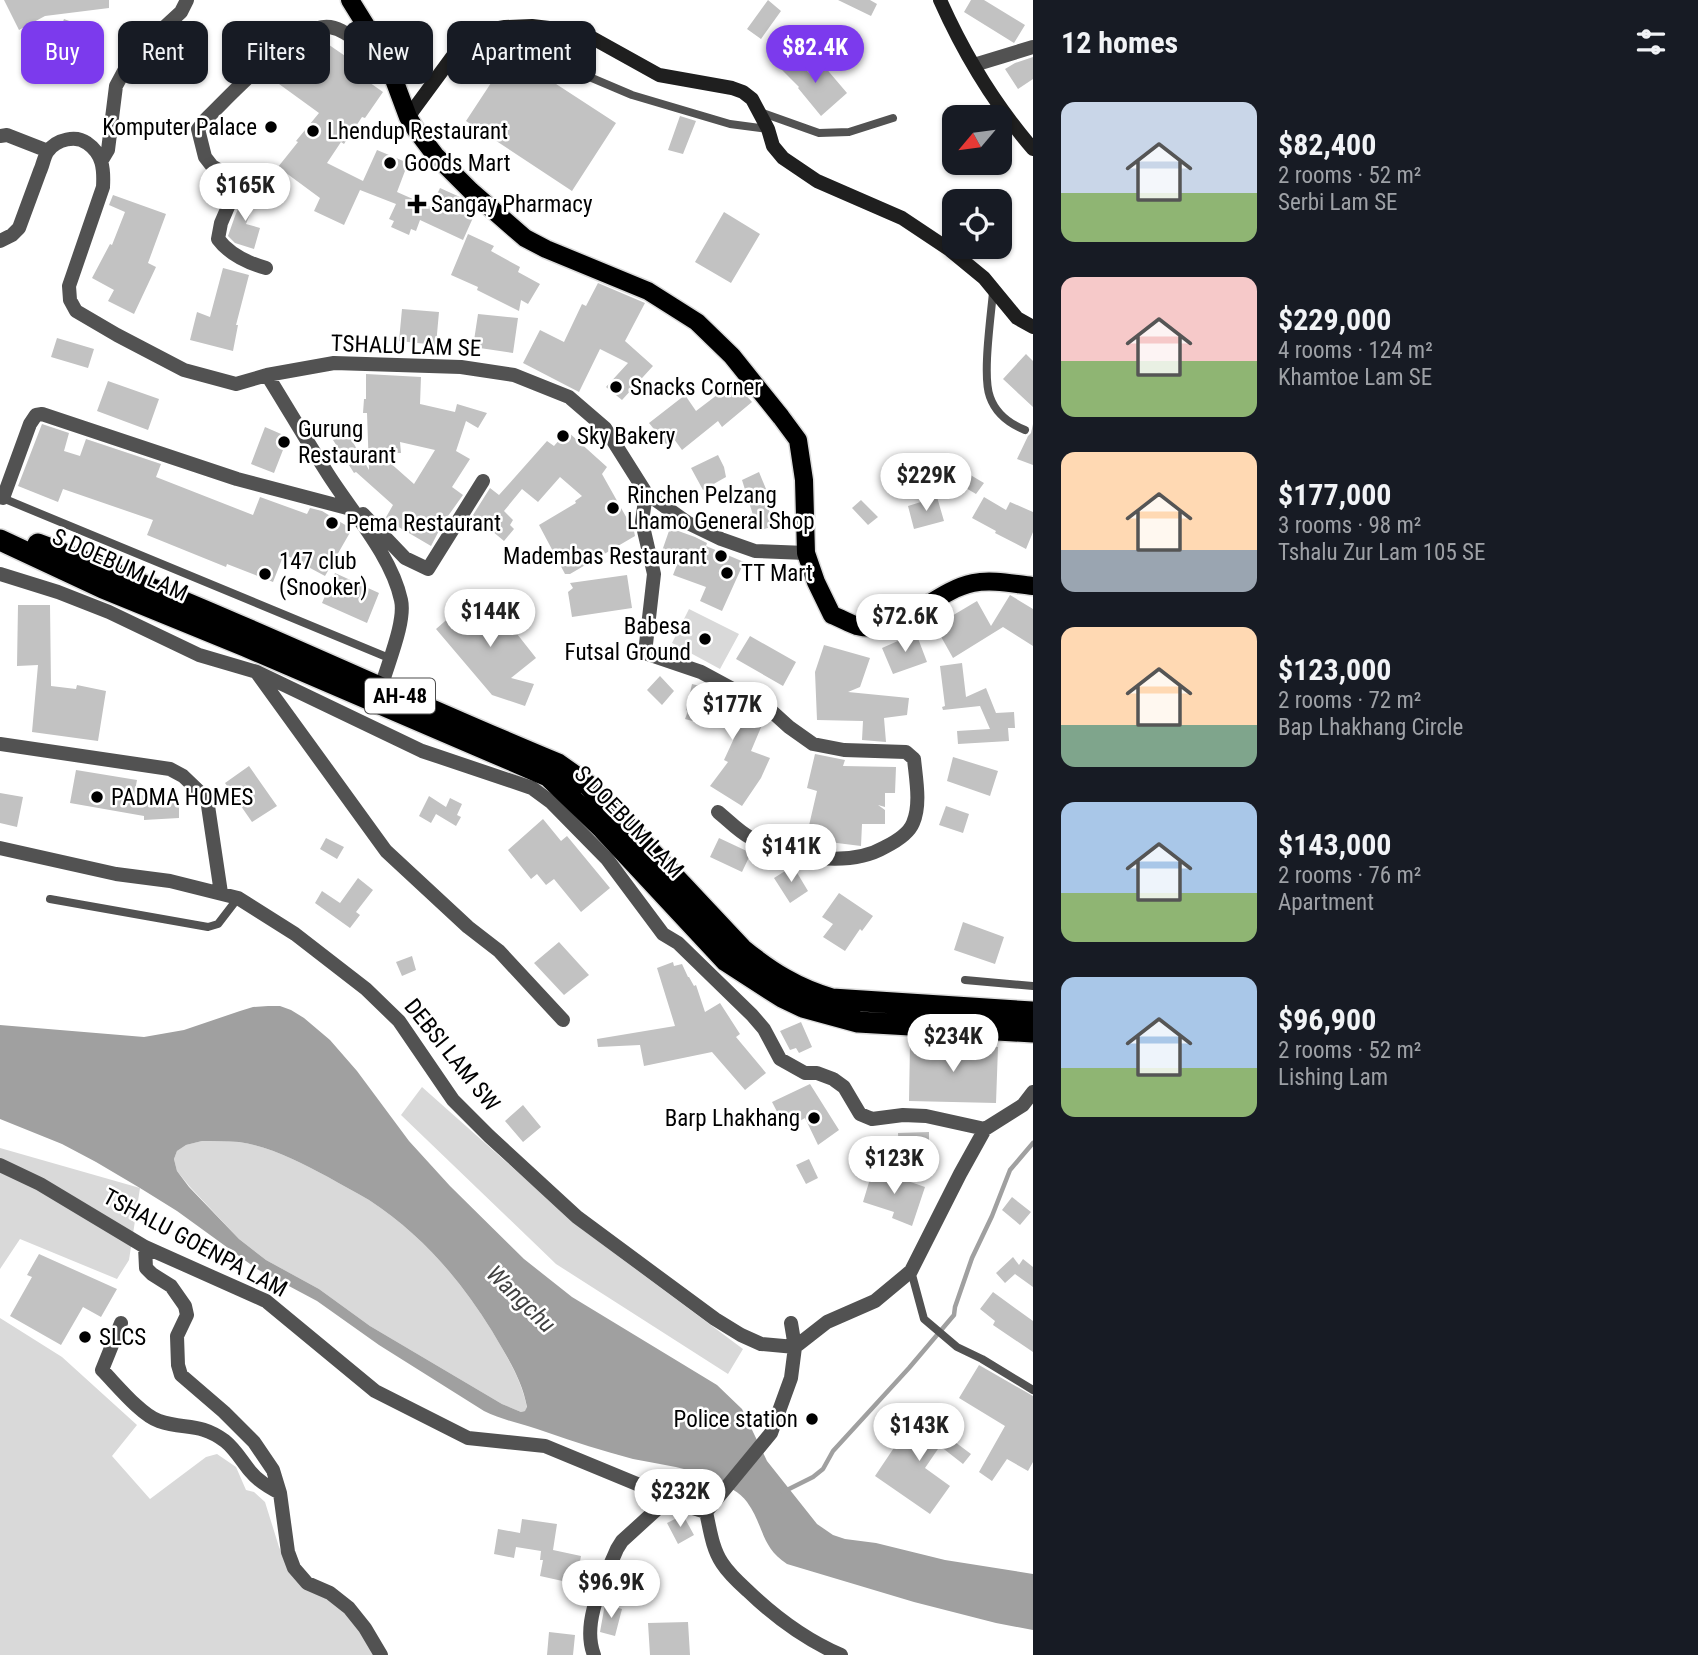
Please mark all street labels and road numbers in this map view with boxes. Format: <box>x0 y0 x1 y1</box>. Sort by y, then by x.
street label: TSHALU LAM SE <box>330 330 482 362</box>
street label: S DOEBUM LAM <box>48 523 192 607</box>
road number: AH-48 <box>365 678 435 714</box>
street label: S DOEBUM LAM <box>569 760 689 884</box>
street label: DEBSI LAM SW <box>399 993 505 1117</box>
street label: TSHALU GOENPA LAM <box>98 1183 292 1303</box>

